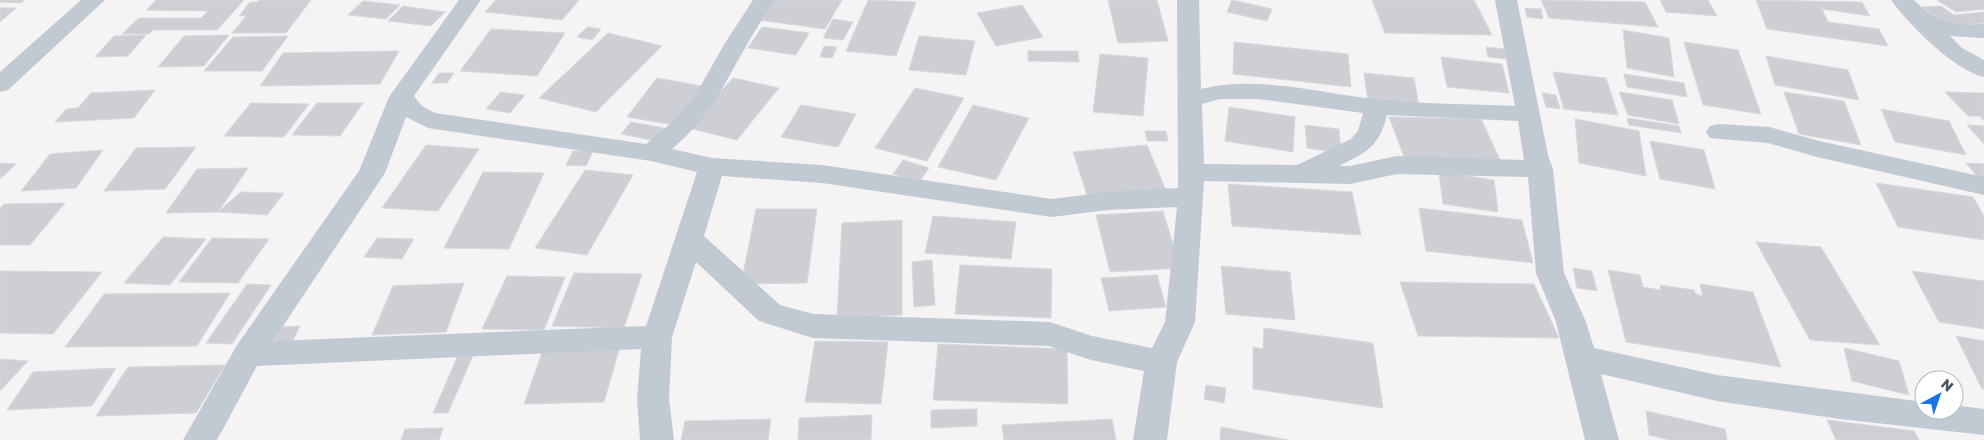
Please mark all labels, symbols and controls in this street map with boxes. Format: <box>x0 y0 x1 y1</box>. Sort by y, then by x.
north arrow <box>1914 370 1964 420</box>
text: N <box>1938 375 1957 395</box>

